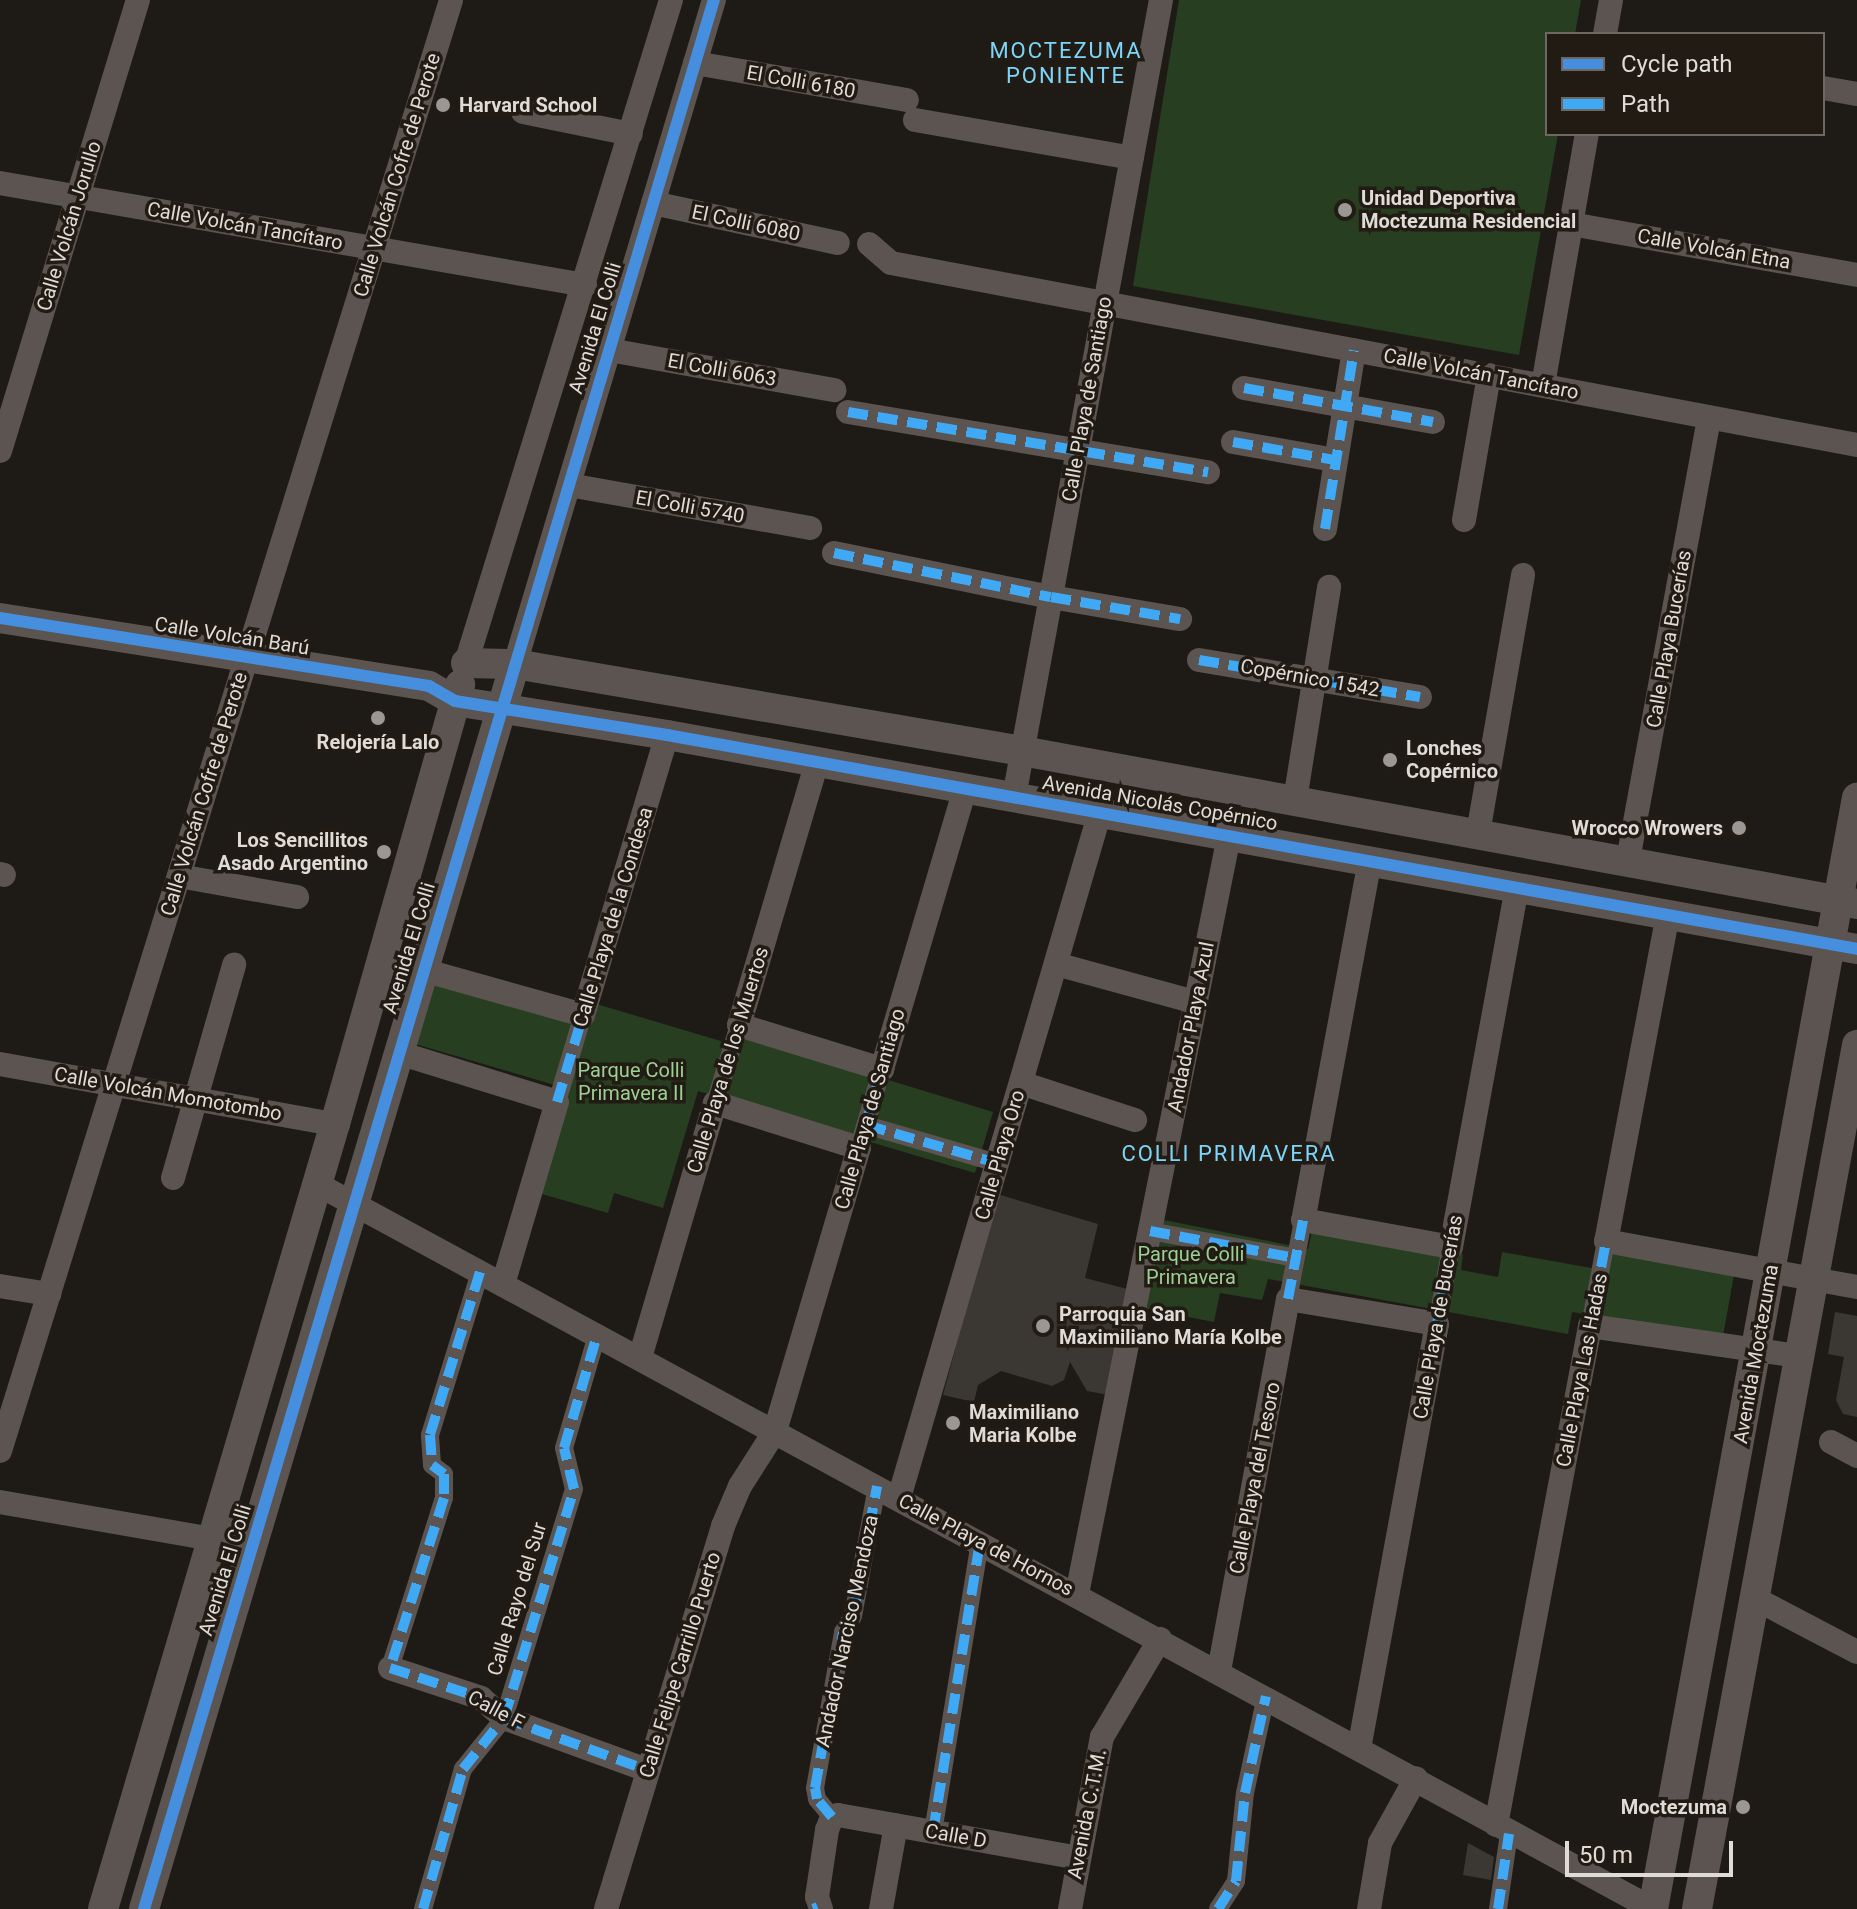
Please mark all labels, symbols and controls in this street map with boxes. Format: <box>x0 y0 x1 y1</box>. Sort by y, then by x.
legend <box>1545 32 1825 136</box>
district label: MOCTEZUMA PONIENTE <box>989 37 1143 88</box>
street label: Calle Volcán Cofre de Perote <box>348 50 446 300</box>
text: Cycle path <box>1621 50 1733 78</box>
street label: El Colli 6180 <box>745 61 857 103</box>
text: Path <box>1621 90 1670 118</box>
place label: Harvard School <box>459 93 597 117</box>
marker: Harvard School <box>434 96 452 114</box>
street label: Calle Volcán Jorullo <box>32 138 106 314</box>
place label: Unidad Deportiva Moctezuma Residencial <box>1361 186 1576 233</box>
street label: Calle Volcán Tancítaro <box>145 197 345 255</box>
street label: El Colli 6080 <box>690 200 802 246</box>
marker: Unidad Deportiva Moctezuma Residencial <box>1336 201 1354 219</box>
street label: Calle Volcán Etna <box>1636 224 1792 274</box>
street label: Avenida El Colli <box>564 259 626 397</box>
street label: Calle Playa de Santiago <box>1057 294 1117 504</box>
street label: Calle Volcán Tancítaro <box>1381 343 1581 405</box>
street label: El Colli 6063 <box>666 349 778 391</box>
street label: El Colli 5740 <box>634 486 746 528</box>
street label: Calle Playa Bucerías <box>1642 548 1696 730</box>
street label: Calle Volcán Barú <box>153 612 311 660</box>
street label: Copérnico 1542 <box>1239 654 1381 702</box>
street label: Calle Volcán Cofre de Perote <box>155 669 253 919</box>
marker: Relojería Lalo <box>369 709 387 727</box>
place label: Relojería Lalo <box>317 730 439 754</box>
place label: Lonches Copérnico <box>1406 736 1498 783</box>
marker: Lonches Copérnico <box>1381 751 1399 769</box>
street label: Avenida Nicolás Copérnico <box>1040 770 1280 836</box>
street label: Calle Playa de la Condesa <box>568 804 658 1030</box>
place label: Wrocco Wrowers <box>1572 816 1723 840</box>
marker: Wrocco Wrowers <box>1730 819 1748 837</box>
place label: Los Sencillitos Asado Argentino <box>217 828 368 875</box>
marker: Los Sencillitos Asado Argentino <box>375 843 393 861</box>
street label: Avenida El Colli <box>378 879 440 1017</box>
street label: Andador Playa Azul <box>1163 940 1219 1114</box>
street label: Calle Playa de los Muertos <box>682 944 774 1176</box>
street label: Calle Playa de Santiago <box>830 1006 910 1212</box>
park label: Parque Colli Primavera II <box>578 1059 684 1106</box>
street label: Calle Volcán Momotombo <box>52 1062 284 1126</box>
street label: Calle Playa Oro <box>970 1087 1030 1223</box>
district label: COLLI PRIMAVERA <box>1121 1141 1337 1167</box>
street label: Calle Playa de Bucerías <box>1408 1213 1468 1421</box>
park label: Parque Colli Primavera <box>1138 1242 1244 1289</box>
street label: Avenida Moctezuma <box>1728 1262 1784 1446</box>
street label: Calle Playa Las Hadas <box>1551 1271 1613 1469</box>
place label: Parroquia San Maximiliano María Kolbe <box>1059 1302 1282 1349</box>
marker: Parroquia San Maximiliano María Kolbe <box>1034 1317 1052 1335</box>
street label: Calle Playa del Tesoro <box>1225 1380 1285 1576</box>
place label: Maximiliano Maria Kolbe <box>969 1400 1079 1447</box>
marker: Maximiliano Maria Kolbe <box>944 1414 962 1432</box>
street label: Calle Playa de Hornos <box>894 1489 1078 1601</box>
street label: Avenida El Colli <box>194 1501 256 1639</box>
street label: Andador Narciso Mendoza <box>811 1513 883 1749</box>
street label: Calle Rayo del Sur <box>482 1519 552 1679</box>
street label: Calle Felipe Carrillo Puerto <box>634 1549 726 1781</box>
street label: Calle F <box>464 1685 528 1735</box>
street label: Avenida C.T.M. <box>1063 1747 1111 1881</box>
place label: Moctezuma <box>1621 1795 1727 1819</box>
marker: Moctezuma <box>1734 1798 1752 1816</box>
street label: Calle D <box>923 1819 989 1853</box>
scale bar <box>1569 1825 1737 1875</box>
text: 50 m <box>1579 1841 1633 1869</box>

